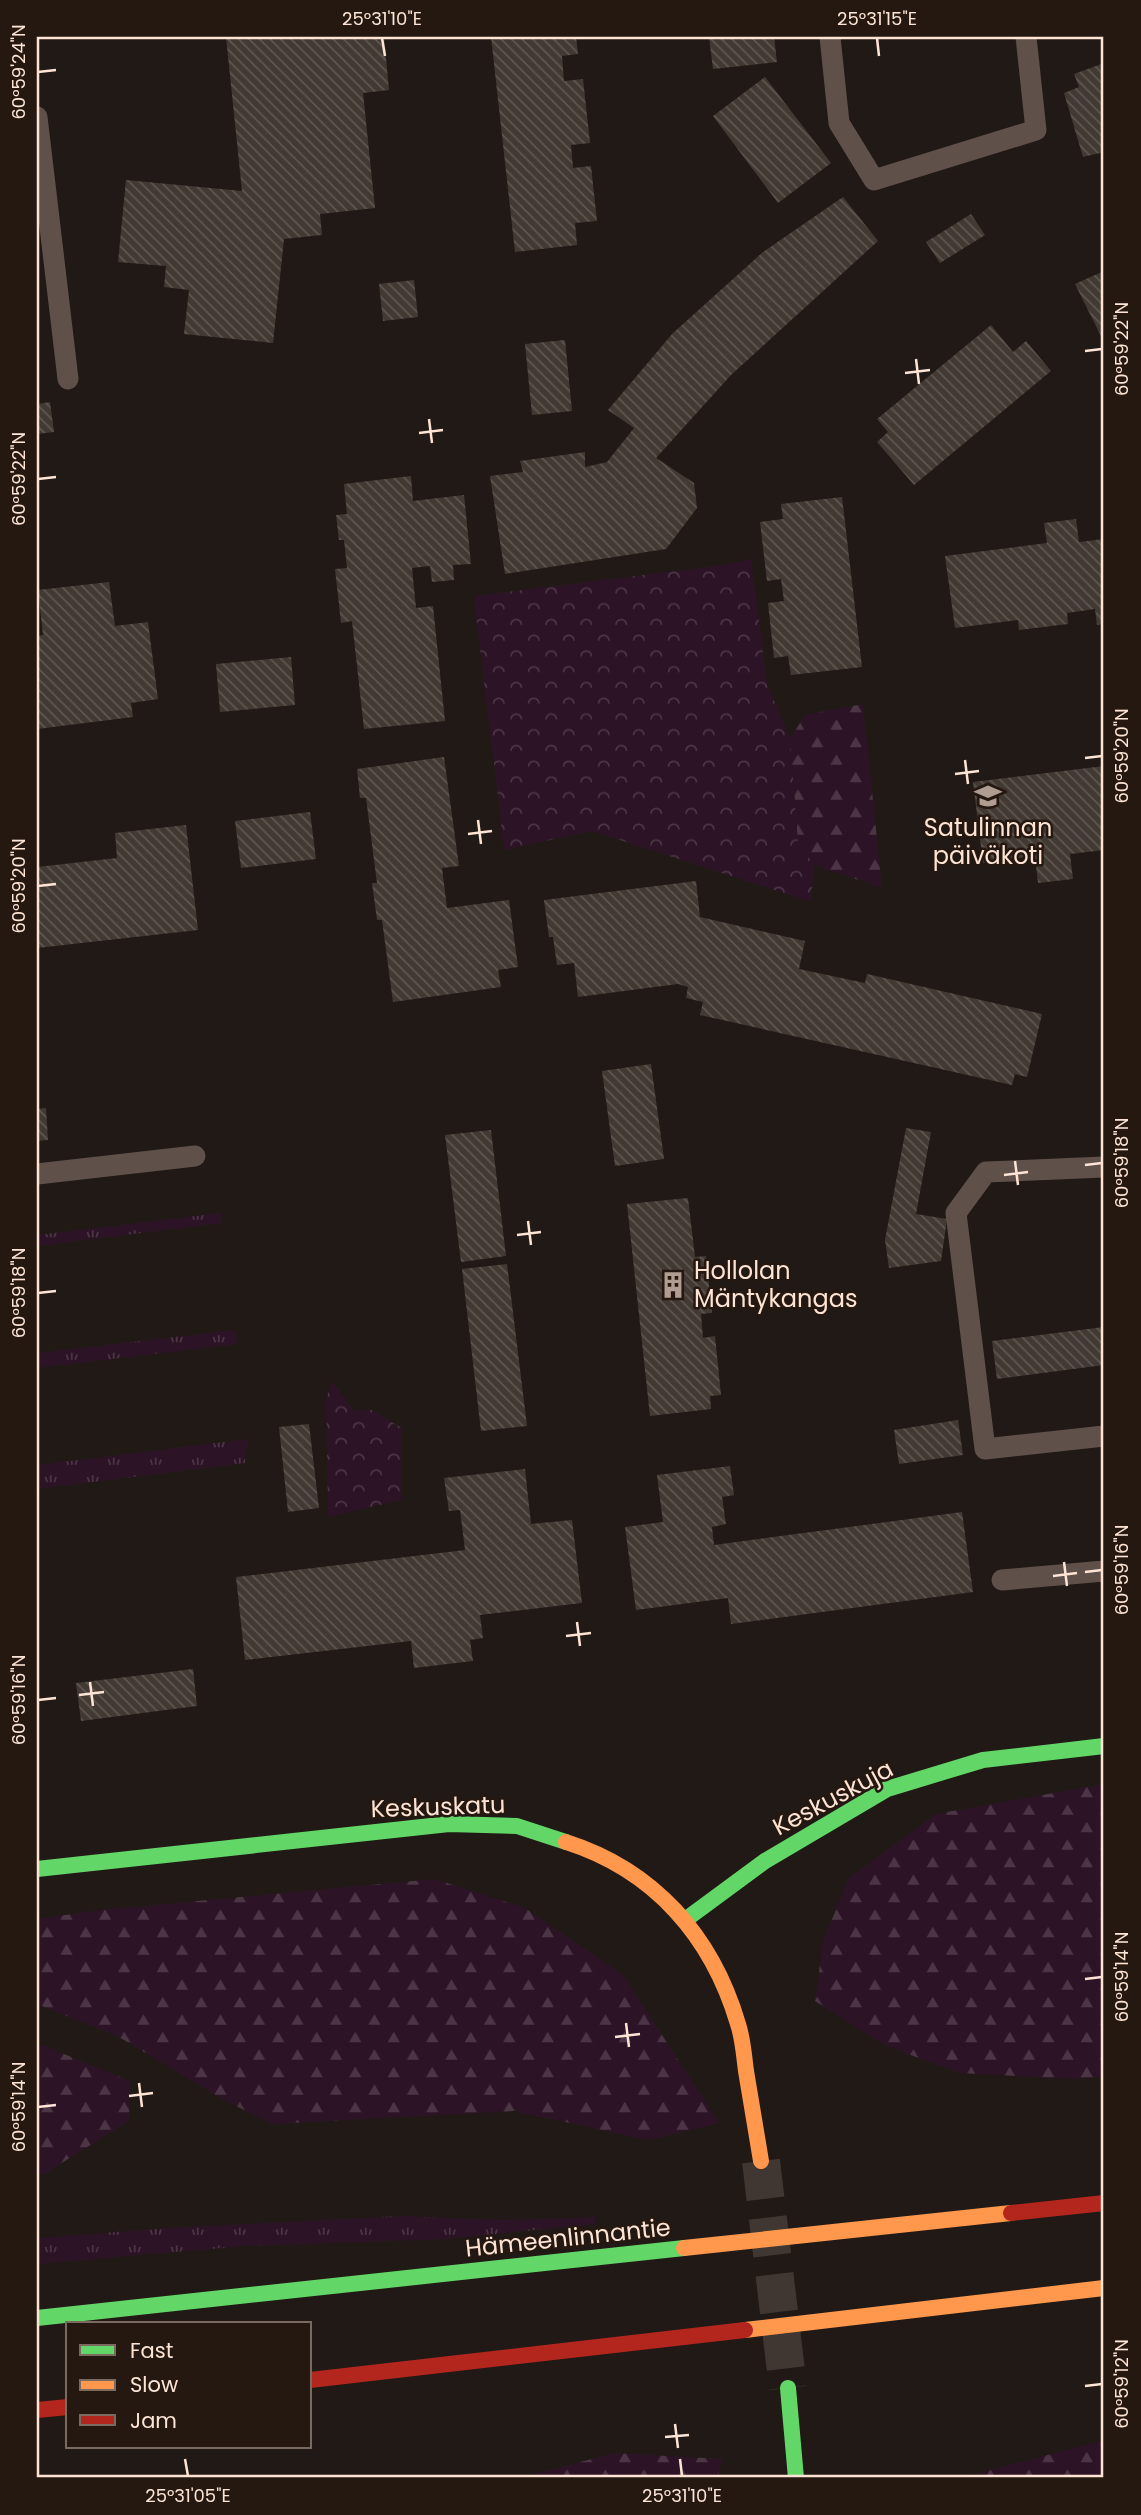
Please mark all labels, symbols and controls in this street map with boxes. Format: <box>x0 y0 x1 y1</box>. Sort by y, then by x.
text: 25°31'10"E <box>342 6 422 31</box>
text: 25°31'15"E <box>837 6 917 31</box>
text: 60°59'24"N <box>6 24 31 120</box>
text: 60°59'22"N <box>1109 302 1134 396</box>
text: 60°59'22"N <box>6 432 31 526</box>
text: 60°59'20"N <box>1109 708 1134 804</box>
school or university icon: Satulinnan päiväkoti <box>973 781 1003 811</box>
place label: Satulinnan päiväkoti <box>924 811 1052 872</box>
text: 60°59'20"N <box>6 838 31 934</box>
text: 60°59'18"N <box>1109 1118 1134 1208</box>
text: 60°59'18"N <box>6 1248 31 1338</box>
place label: Hollolan Mäntykangas <box>694 1254 857 1315</box>
building icon: Hollolan Mäntykangas <box>658 1270 688 1300</box>
text: 60°59'16"N <box>1109 1525 1134 1615</box>
text: 60°59'16"N <box>6 1655 31 1745</box>
street label: Keskuskuja <box>767 1752 899 1843</box>
street label: Keskuskatu <box>370 1788 506 1825</box>
text: 60°59'14"N <box>1109 1932 1134 2022</box>
text: 60°59'14"N <box>6 2062 31 2152</box>
street label: Hämeenlinnantie <box>464 2210 672 2265</box>
legend <box>66 2322 312 2448</box>
text: Fast <box>130 2336 173 2365</box>
text: 60°59'12"N <box>1109 2339 1134 2429</box>
text: Slow <box>130 2370 178 2399</box>
text: Jam <box>130 2406 177 2435</box>
text: 25°31'05"E <box>145 2483 231 2508</box>
text: 25°31'10"E <box>642 2483 722 2508</box>

